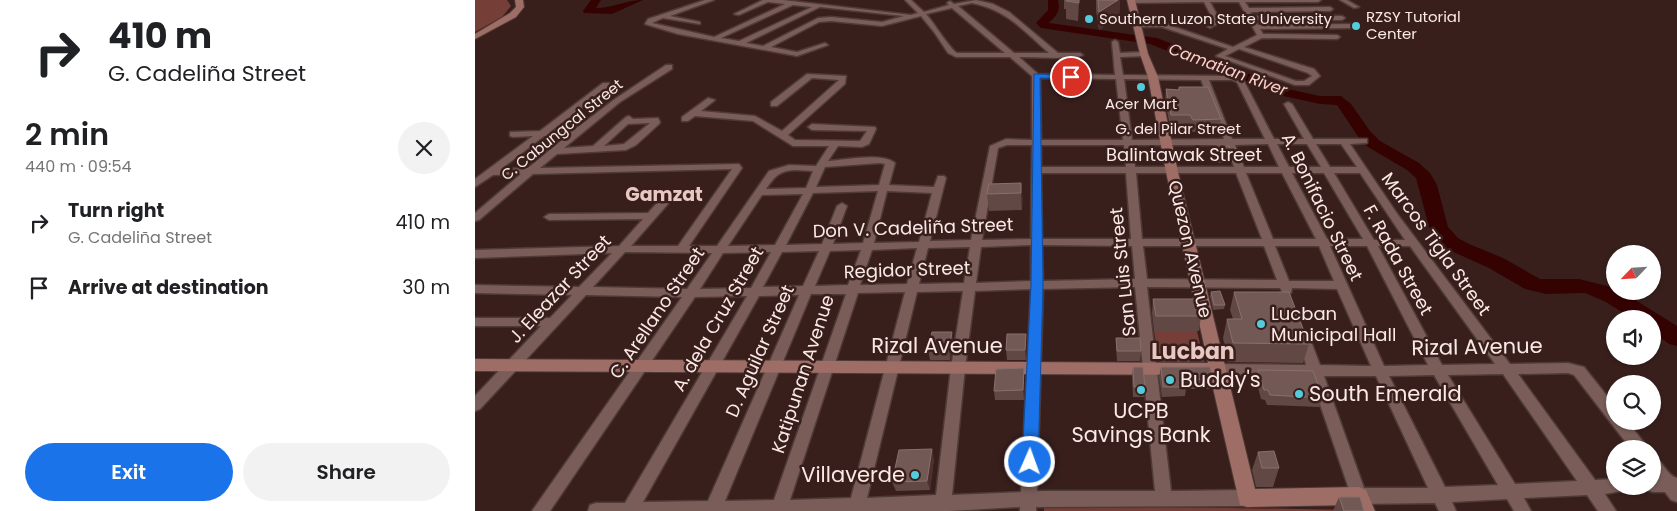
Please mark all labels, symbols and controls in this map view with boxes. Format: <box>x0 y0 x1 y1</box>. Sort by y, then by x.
place label: RZSY Tutorial Center <box>1366 6 1461 44</box>
place label: Southern Luzon State University <box>1099 8 1333 29</box>
text: 410 m <box>108 11 212 60</box>
marker: Southern Luzon State University <box>1083 13 1095 25</box>
icon: right <box>25 20 90 85</box>
marker: RZSY Tutorial Center <box>1350 20 1362 32</box>
water label: Camatian River <box>1165 37 1291 102</box>
pin <box>1050 56 1092 98</box>
text: G. Cadeliña Street <box>108 58 306 89</box>
icon: arrive <box>1057 63 1085 91</box>
street label: C. Cabungcal Street <box>496 74 627 185</box>
marker: Acer Mart <box>1135 81 1147 93</box>
place label: Acer Mart <box>1105 93 1177 114</box>
text: 2 min <box>25 113 109 156</box>
street label: G. del Pilar Street <box>1115 118 1241 139</box>
button: close <box>398 122 450 174</box>
street label: A. Bonifacio Street <box>1276 129 1369 285</box>
street label: Balintawak Street <box>1106 142 1262 167</box>
text: 440 m · 09:54 <box>25 155 132 178</box>
street label: Marcos Tigla Street <box>1376 167 1497 320</box>
street label: Quezon Avenue <box>1163 178 1218 320</box>
district label: Gamzat <box>625 181 703 208</box>
text: Turn right <box>68 197 164 224</box>
street label: F. Rada Street <box>1358 200 1439 319</box>
street label: San Luis Street <box>1103 206 1142 338</box>
icon: right <box>25 209 53 237</box>
text: 410 m <box>395 209 450 236</box>
street label: Don V. Cadeliña Street <box>812 212 1014 243</box>
text: G. Cadeliña Street <box>68 226 212 249</box>
street label: J. Eleazar Street <box>503 229 616 348</box>
street label: C. Arellano Street <box>603 242 710 384</box>
street label: A. dela Cruz Street <box>666 242 769 396</box>
north arrow <box>1606 245 1661 300</box>
map controls <box>1606 245 1661 495</box>
street label: Regidor Street <box>843 255 971 284</box>
icon: arrive <box>25 274 53 302</box>
text: Arrive at destination <box>68 274 269 301</box>
text: 30 m <box>402 274 450 301</box>
street label: D. Aguilar Street <box>719 281 800 421</box>
street label: Katipunan Avenue <box>765 291 840 456</box>
place label: Lucban Municipal Hall <box>1271 301 1396 347</box>
button: sound <box>1606 310 1661 365</box>
marker: Lucban Municipal Hall <box>1255 318 1267 330</box>
street label: Rizal Avenue <box>871 331 1003 360</box>
street label: Rizal Avenue <box>1411 331 1543 362</box>
district label: Lucban <box>1151 336 1235 367</box>
place label: Buddy's <box>1180 365 1261 394</box>
marker: Buddy's <box>1164 374 1176 386</box>
button: search <box>1606 375 1661 430</box>
place label: South Emerald <box>1309 379 1462 408</box>
marker: UCPB Savings Bank <box>1135 384 1147 396</box>
marker: South Emerald <box>1293 388 1305 400</box>
place label: UCPB Savings Bank <box>1072 396 1211 449</box>
position arrow <box>1003 435 1055 487</box>
button: layers <box>1606 440 1661 495</box>
button: Exit <box>25 443 233 501</box>
button: Share <box>243 443 450 501</box>
place label: Villaverde <box>801 460 905 489</box>
marker: Villaverde <box>909 469 921 481</box>

